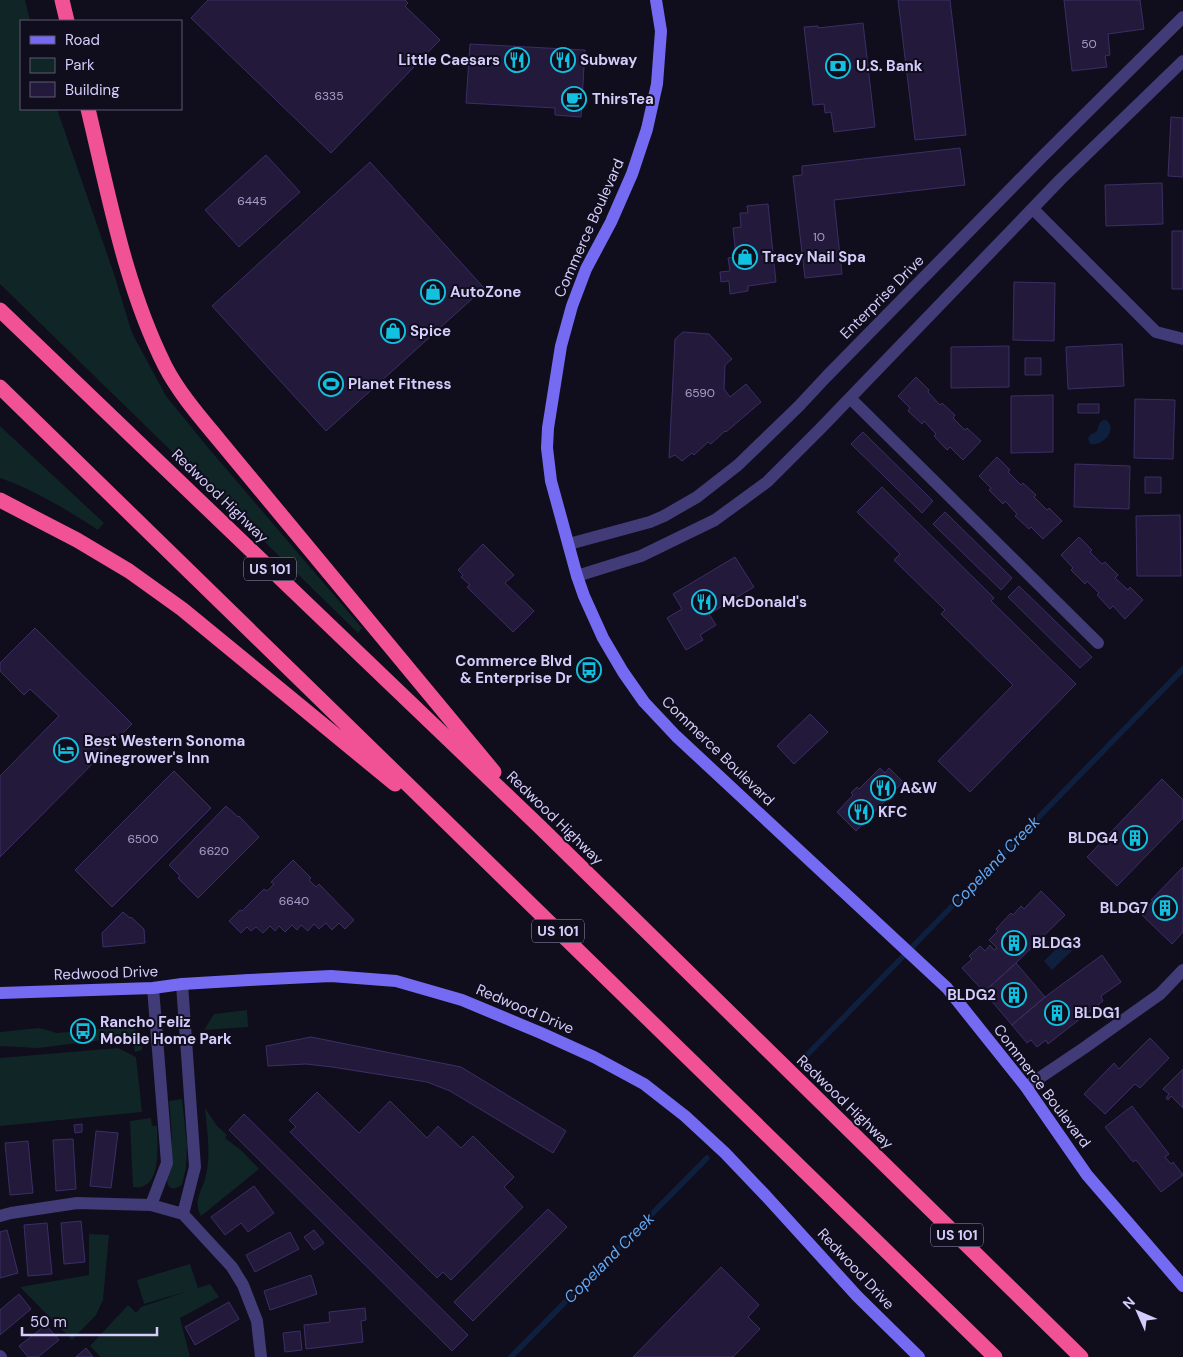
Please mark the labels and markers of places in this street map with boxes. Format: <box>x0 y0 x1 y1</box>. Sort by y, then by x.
restaurant icon: Little Caesars <box>504 47 530 73</box>
restaurant icon: Subway <box>550 47 576 73</box>
place label: Little Caesars <box>398 50 500 70</box>
place label: Subway <box>580 50 637 70</box>
bank icon: U.S. Bank <box>825 53 851 79</box>
place label: U.S. Bank <box>856 56 923 76</box>
cafe icon: ThirsTea <box>561 86 587 112</box>
place label: ThirsTea <box>592 89 654 109</box>
shop icon: Tracy Nail Spa <box>732 244 758 270</box>
place label: Tracy Nail Spa <box>762 247 866 267</box>
shop icon: AutoZone <box>420 279 446 305</box>
place label: AutoZone <box>450 282 521 302</box>
shop icon: Spice <box>380 318 406 344</box>
place label: Spice <box>410 321 451 341</box>
sports icon: Planet Fitness <box>318 371 344 397</box>
place label: Planet Fitness <box>348 374 451 394</box>
restaurant icon: McDonald's <box>691 589 717 615</box>
place label: McDonald's <box>722 592 807 612</box>
place label: Commerce Blvd & Enterprise Dr <box>455 651 572 688</box>
bus stop icon: Commerce Blvd & Enterprise Dr <box>576 657 602 683</box>
place label: Best Western Sonoma Winegrower's Inn <box>84 731 245 768</box>
hotel icon: Best Western Sonoma Winegrower's Inn <box>53 737 79 763</box>
restaurant icon: A&W <box>870 775 896 801</box>
place label: A&W <box>900 778 937 798</box>
restaurant icon: KFC <box>848 799 874 825</box>
place label: KFC <box>878 802 907 822</box>
building icon: BLDG4 <box>1122 825 1148 851</box>
place label: BLDG4 <box>1068 828 1118 848</box>
building icon: BLDG7 <box>1152 895 1178 921</box>
place label: BLDG7 <box>1100 898 1148 918</box>
building icon: BLDG3 <box>1001 930 1027 956</box>
place label: BLDG3 <box>1032 933 1081 953</box>
building icon: BLDG2 <box>1001 982 1027 1008</box>
place label: BLDG2 <box>947 985 996 1005</box>
building icon: BLDG1 <box>1044 1000 1070 1026</box>
place label: BLDG1 <box>1074 1003 1120 1023</box>
place label: Rancho Feliz Mobile Home Park <box>100 1012 232 1049</box>
bus stop icon: Rancho Feliz Mobile Home Park <box>70 1018 96 1044</box>

